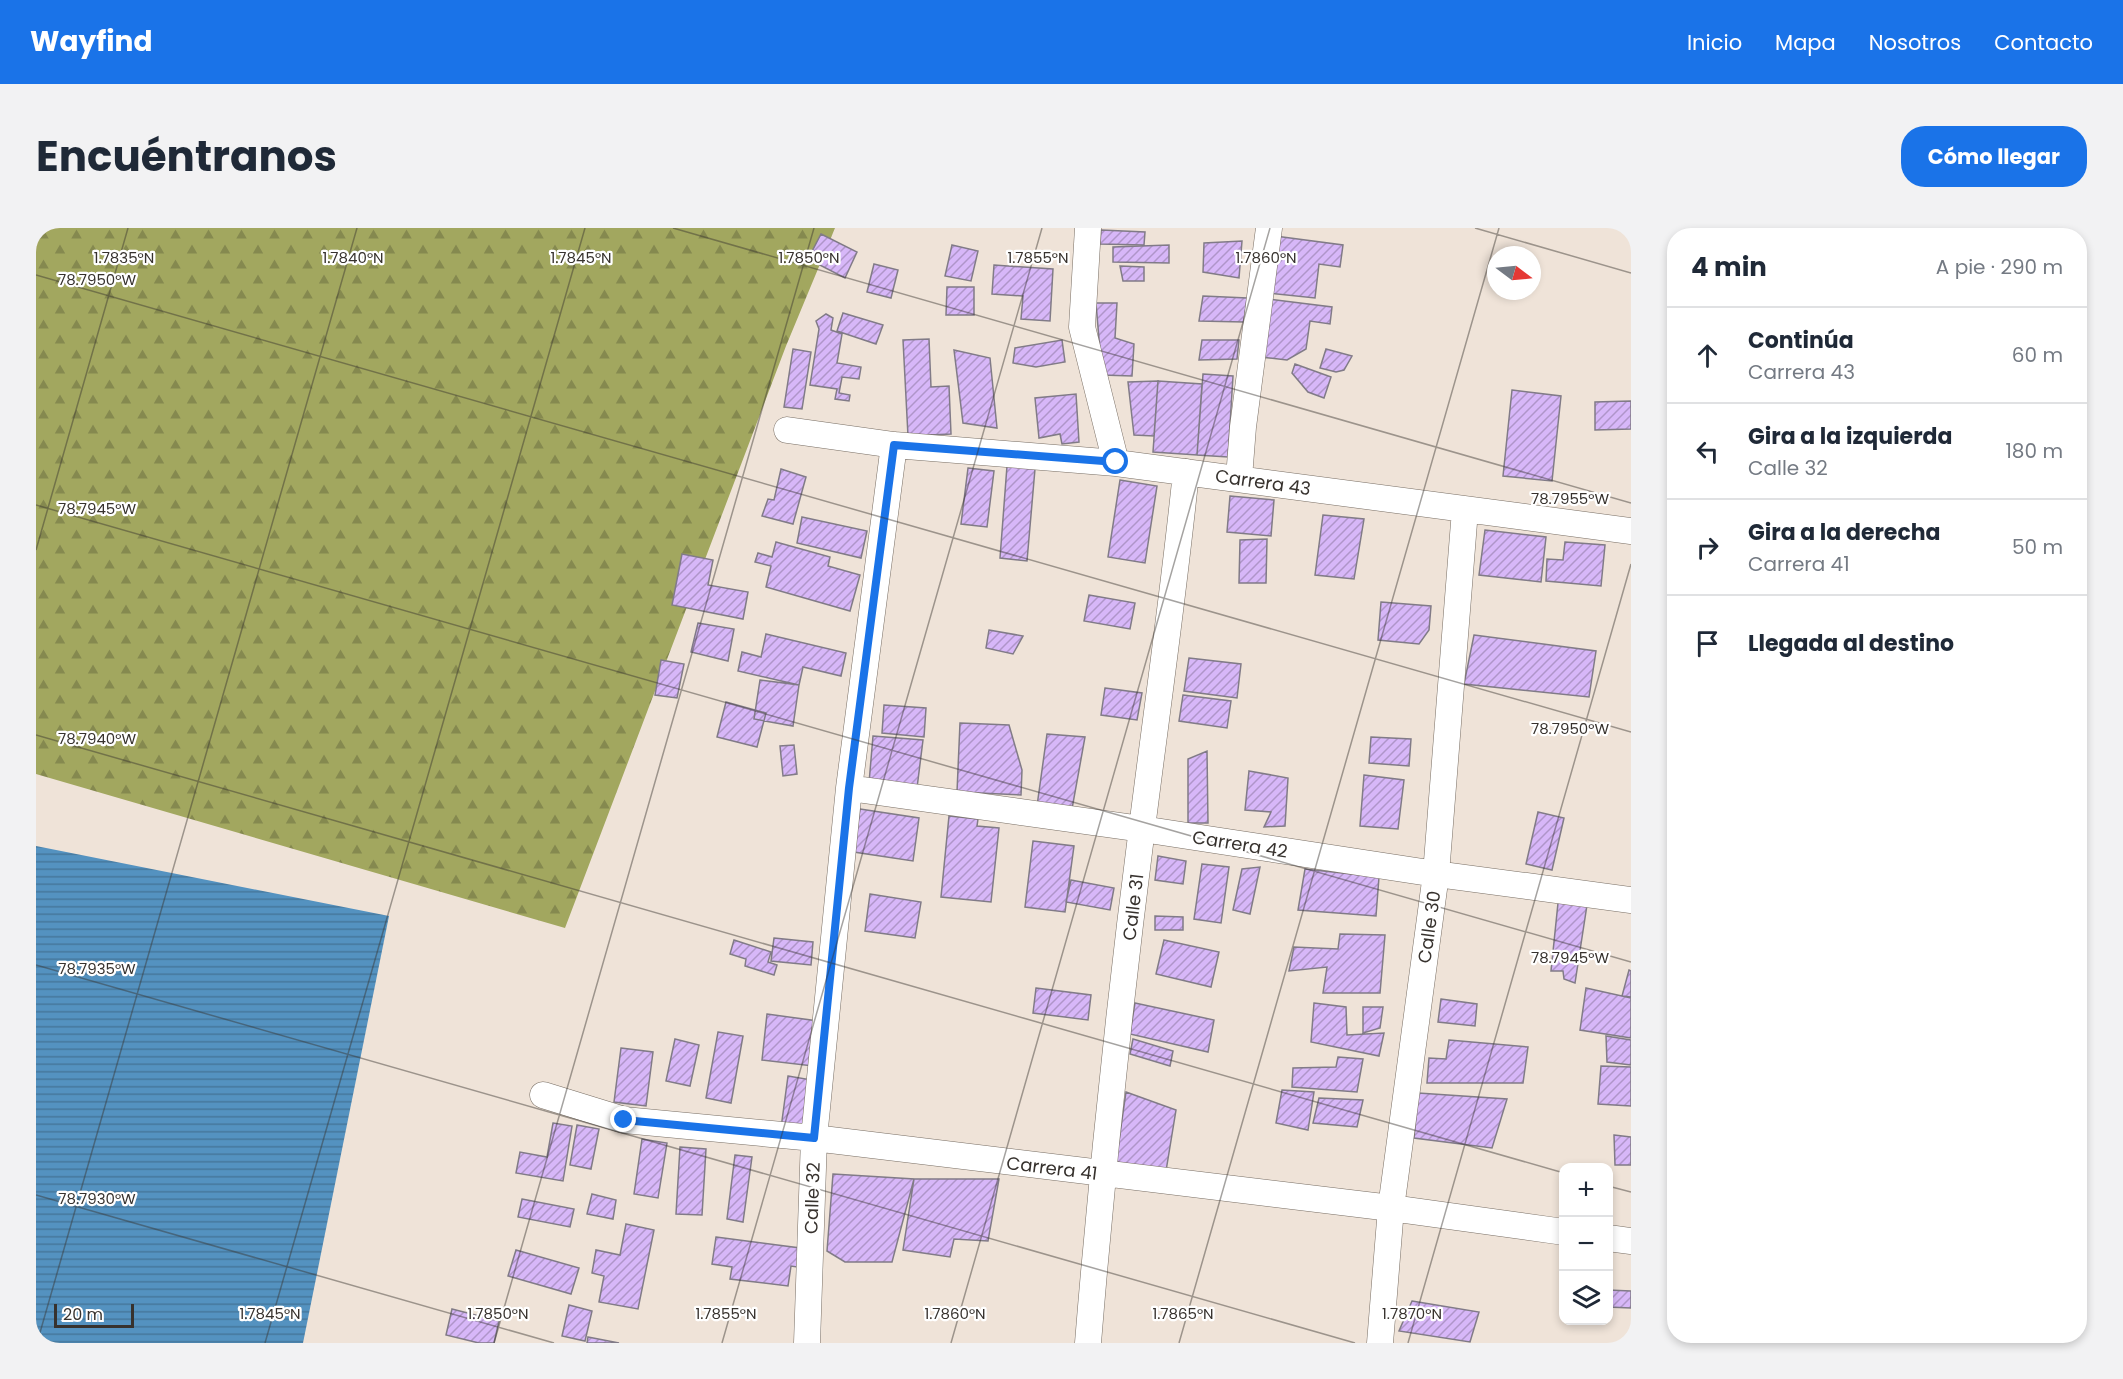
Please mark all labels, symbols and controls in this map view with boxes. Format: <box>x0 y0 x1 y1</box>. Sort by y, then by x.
text: Wayfind <box>30 22 152 61</box>
text: Inicio <box>1687 28 1742 57</box>
text: Mapa <box>1775 28 1836 57</box>
text: Nosotros <box>1869 28 1961 57</box>
text: Contacto <box>1994 28 2093 57</box>
button: Cómo llegar <box>1901 126 2087 187</box>
text: Encuéntranos <box>36 127 337 186</box>
north arrow <box>1487 246 1541 300</box>
text: 1.7835°N <box>94 247 154 268</box>
text: 1.7840°N <box>322 247 384 268</box>
text: 1.7845°N <box>550 247 612 268</box>
text: 1.7850°N <box>778 247 840 268</box>
text: 1.7855°N <box>1007 247 1069 268</box>
text: 1.7860°N <box>1235 247 1297 268</box>
text: 4 min <box>1691 249 1767 285</box>
text: A pie · 290 m <box>1936 253 2063 281</box>
text: 78.7950°W <box>58 269 136 290</box>
text: Continúa <box>1748 325 1854 356</box>
icon: ahead <box>1691 339 1724 372</box>
text: 60 m <box>2012 341 2063 369</box>
text: Carrera 43 <box>1748 358 1855 386</box>
text: Gira a la izquierda <box>1748 421 1952 452</box>
icon: left <box>1691 435 1724 468</box>
text: 180 m <box>2005 437 2063 465</box>
route start <box>1102 448 1128 474</box>
text: Calle 32 <box>1748 454 1828 482</box>
street label: Carrera 43 <box>1214 463 1312 501</box>
text: 78.7955°W <box>1531 488 1609 509</box>
text: 78.7945°W <box>58 498 136 519</box>
text: Gira a la derecha <box>1748 517 1941 548</box>
icon: right <box>1691 531 1724 564</box>
text: 50 m <box>2012 533 2063 561</box>
text: Carrera 41 <box>1748 550 1850 578</box>
icon: arrive <box>1691 627 1724 660</box>
text: Llegada al destino <box>1748 628 1954 659</box>
text: 78.7950°W <box>1531 718 1609 739</box>
text: 78.7940°W <box>58 728 136 749</box>
street label: Carrera 42 <box>1191 824 1289 864</box>
street label: Calle 31 <box>1116 872 1150 942</box>
street label: Calle 30 <box>1412 889 1446 965</box>
text: 78.7945°W <box>1531 947 1609 968</box>
text: 78.7935°W <box>58 958 136 979</box>
route end <box>610 1106 636 1132</box>
street label: Carrera 41 <box>1005 1150 1099 1186</box>
street label: Calle 32 <box>798 1162 826 1234</box>
map controls <box>1559 1163 1613 1325</box>
button: + <box>1559 1163 1613 1217</box>
text: 78.7930°W <box>58 1188 136 1209</box>
button: − <box>1559 1217 1613 1271</box>
button: layers <box>1559 1271 1613 1325</box>
scale bar <box>54 1301 134 1328</box>
text: 20 m <box>63 1303 103 1326</box>
text: 1.7845°N <box>239 1303 301 1324</box>
text: 1.7850°N <box>467 1303 529 1324</box>
text: 1.7855°N <box>695 1303 757 1324</box>
text: 1.7860°N <box>924 1303 986 1324</box>
text: 1.7865°N <box>1152 1303 1214 1324</box>
text: 1.7870°N <box>1382 1303 1442 1324</box>

